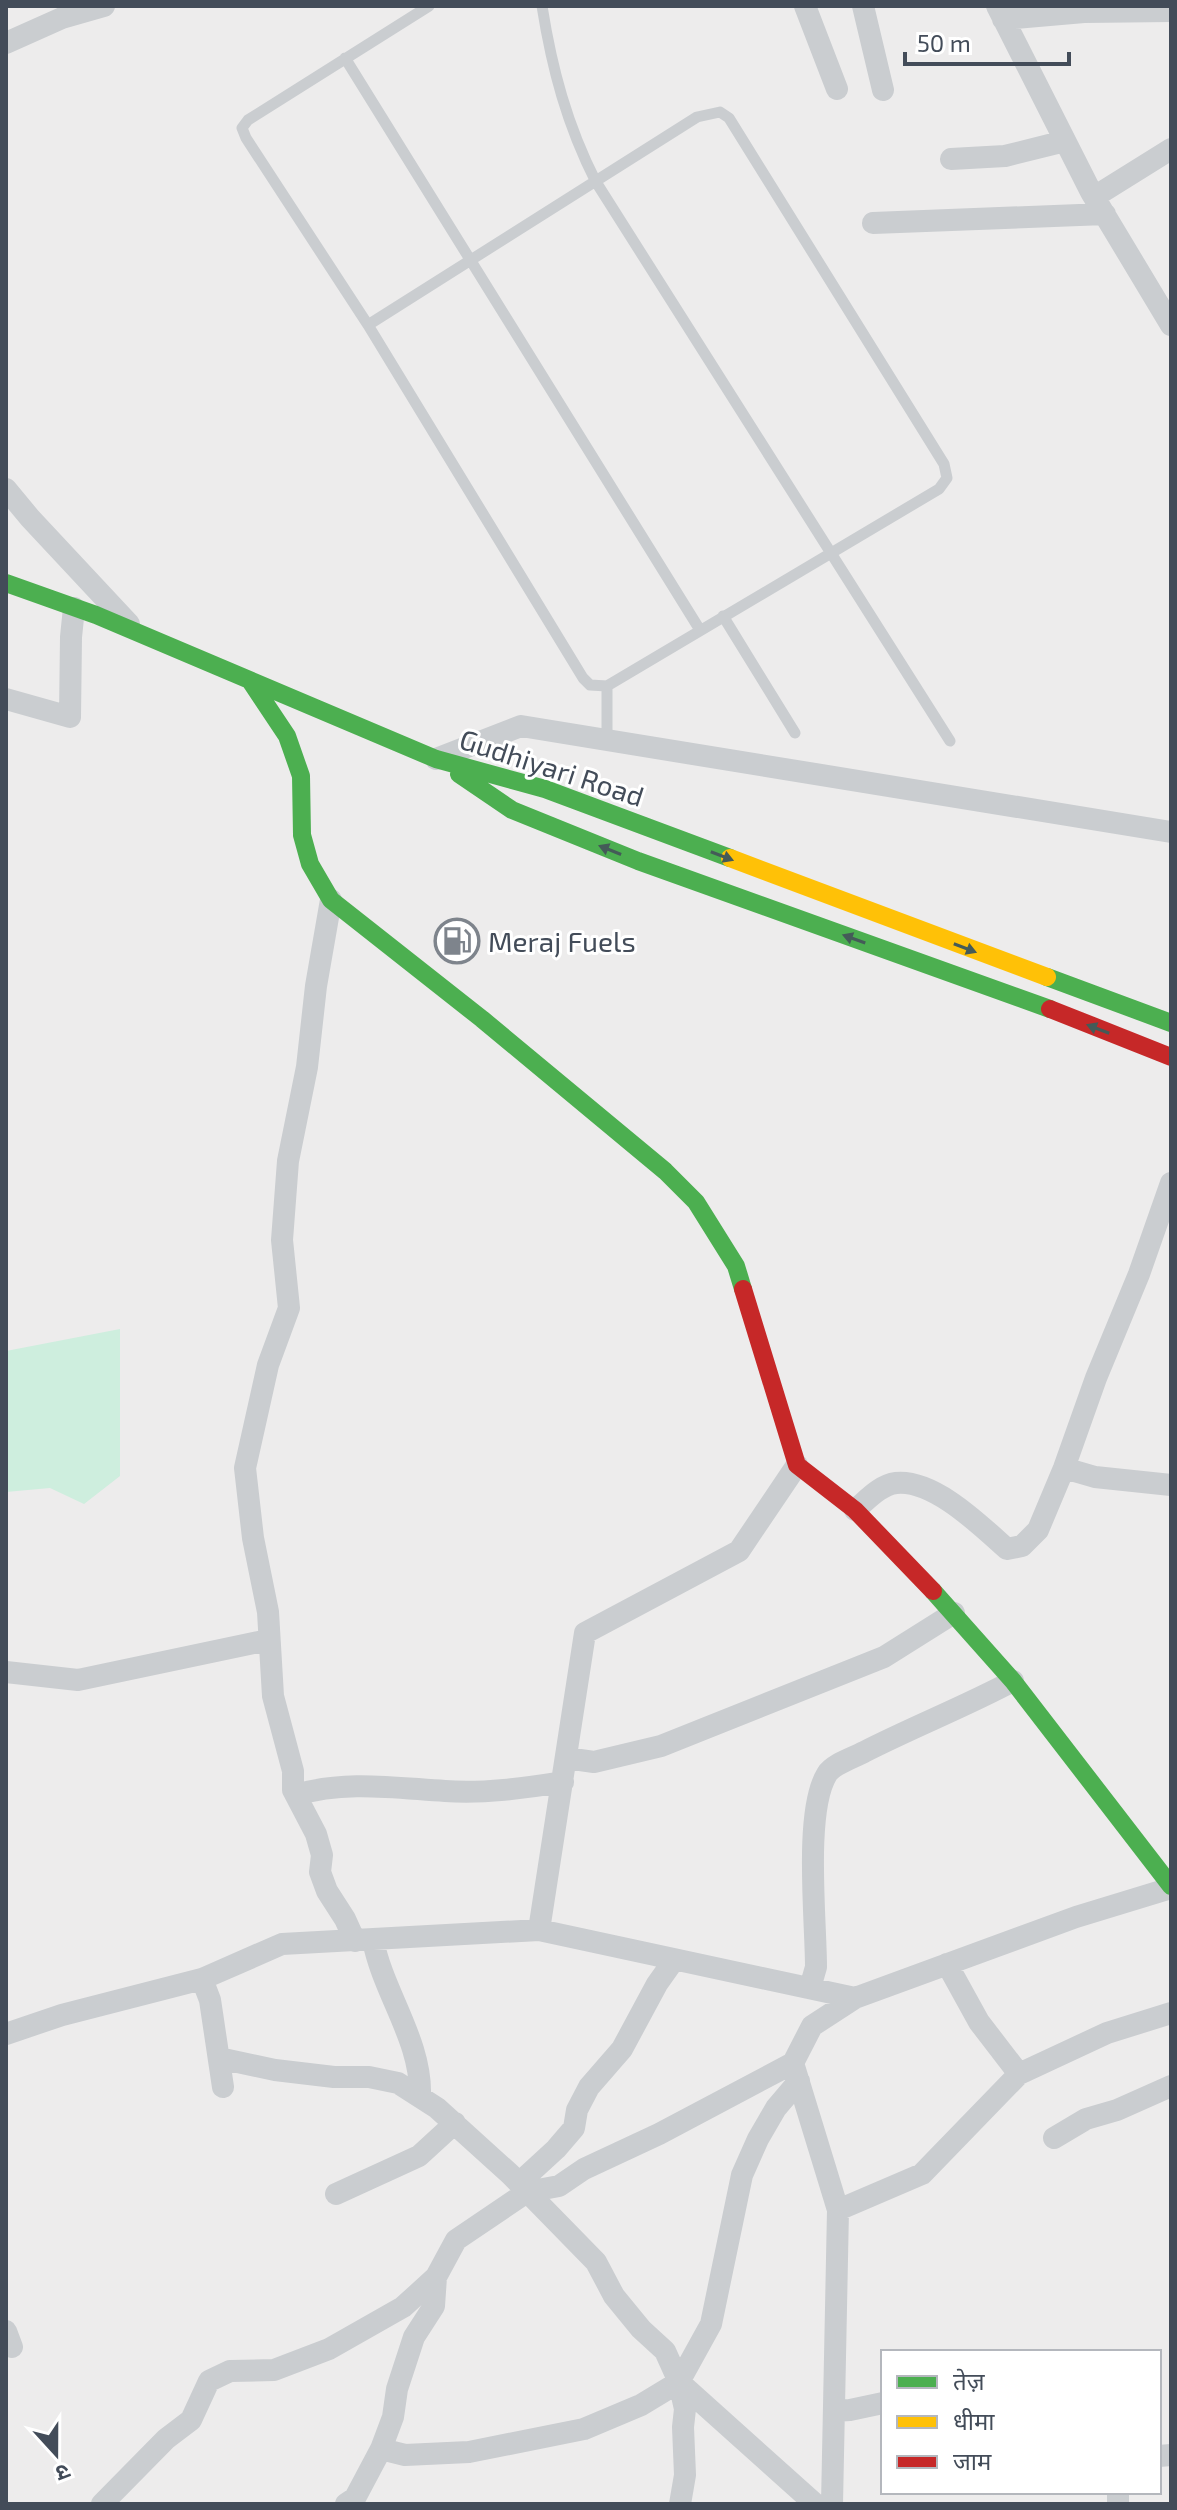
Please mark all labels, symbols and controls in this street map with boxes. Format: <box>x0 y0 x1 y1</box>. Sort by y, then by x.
scale bar <box>905 16 1069 66</box>
text: 50 m <box>917 28 971 57</box>
street label: Gudhiyari Road <box>456 721 648 813</box>
one-way arrow <box>598 843 622 856</box>
one-way arrow <box>710 850 734 863</box>
fuel station icon: Meraj Fuels <box>433 917 481 965</box>
place label: Meraj Fuels <box>488 924 636 958</box>
one-way arrow <box>842 932 866 945</box>
one-way arrow <box>953 942 977 955</box>
one-way arrow <box>1086 1022 1110 1035</box>
legend <box>881 2350 1161 2494</box>
text: तेज़ <box>953 2366 986 2395</box>
text: धीमा <box>953 2406 995 2435</box>
north arrow <box>16 2414 96 2494</box>
text: जाम <box>953 2446 992 2475</box>
text: उ <box>52 2459 74 2488</box>

